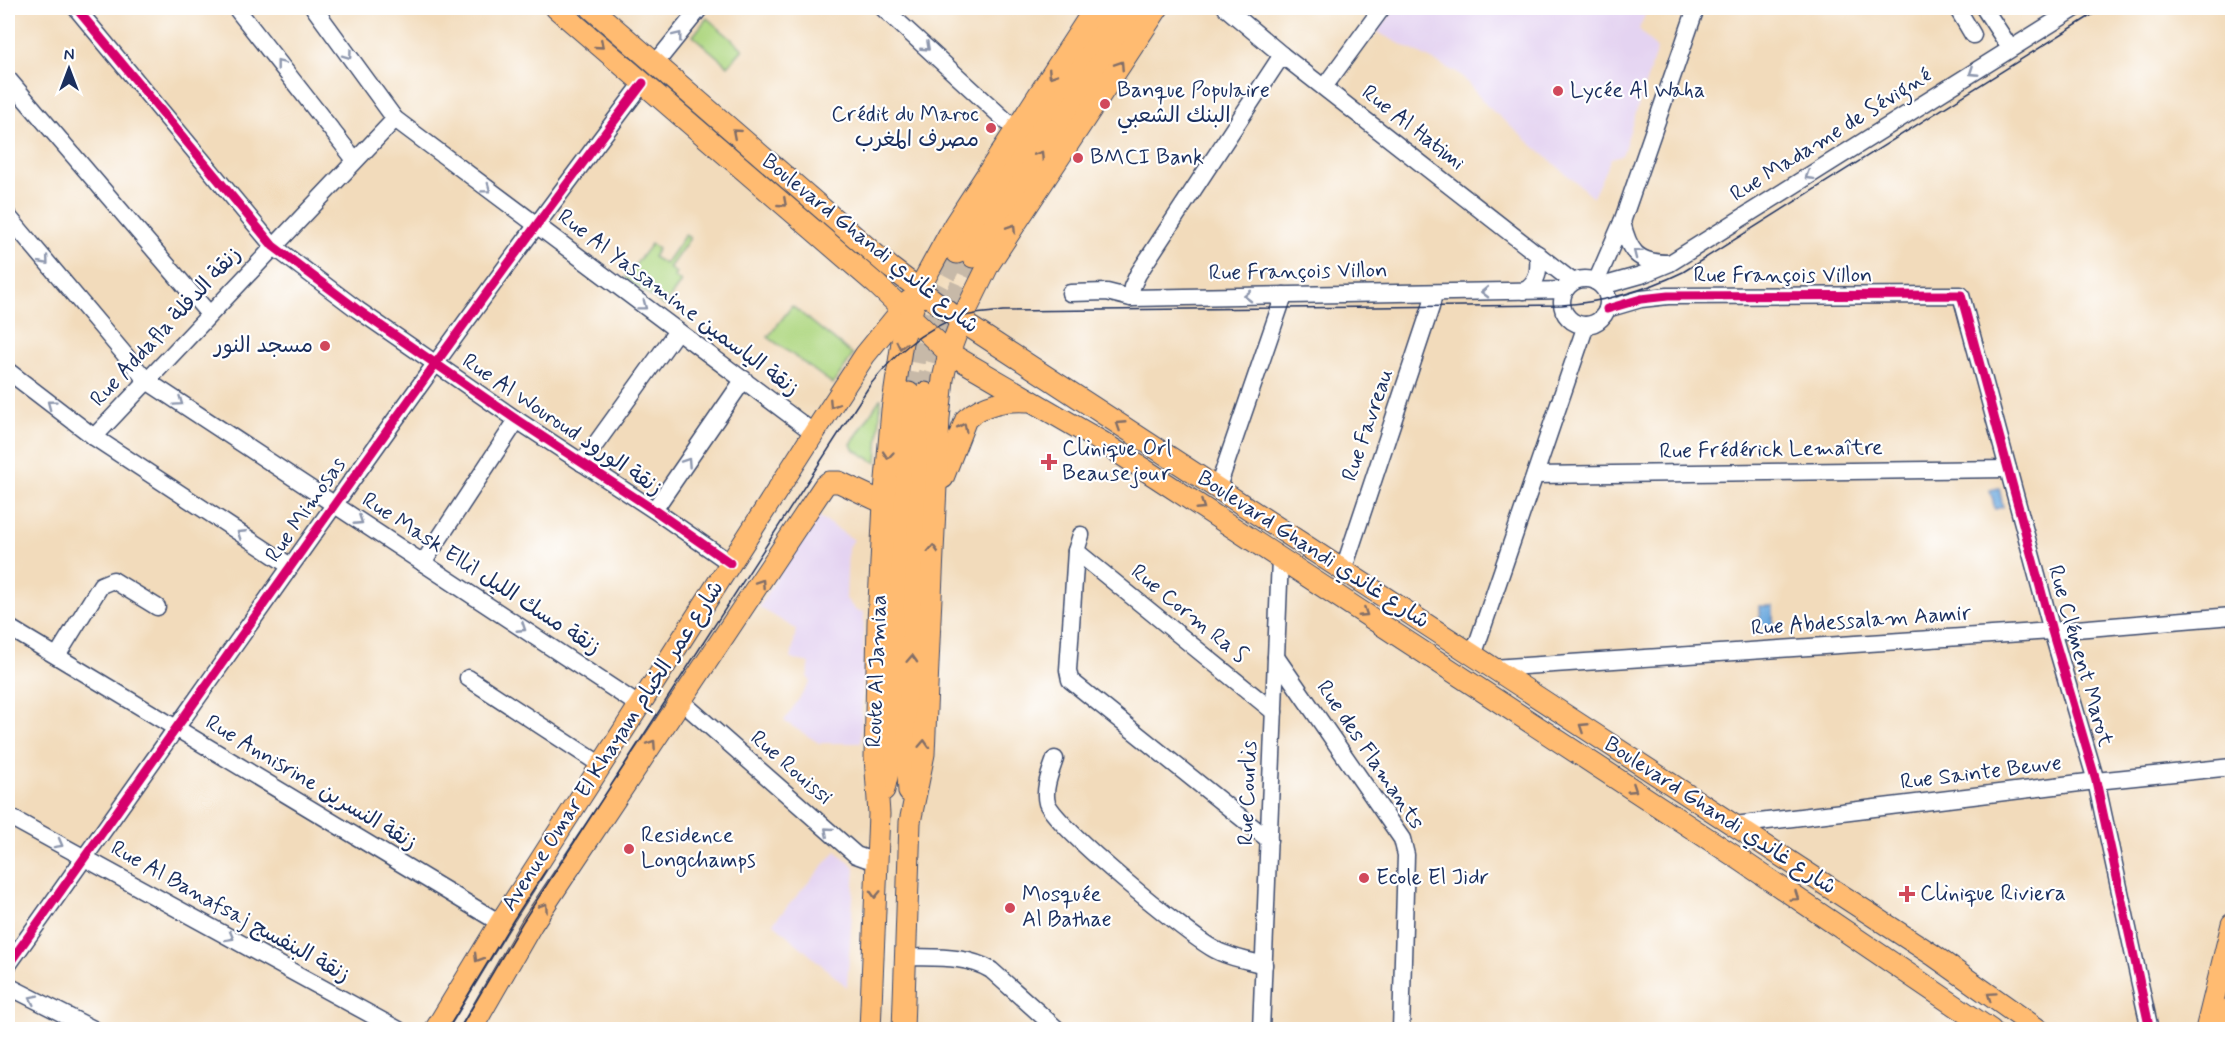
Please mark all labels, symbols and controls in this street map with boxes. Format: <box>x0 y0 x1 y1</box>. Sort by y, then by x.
one-way arrow <box>670 32 681 43</box>
one-way arrow <box>593 38 604 49</box>
north arrow <box>39 39 99 99</box>
one-way arrow <box>920 40 930 51</box>
text: N <box>64 45 74 66</box>
one-way arrow <box>341 48 352 59</box>
one-way arrow <box>276 60 287 71</box>
one-way arrow <box>1112 61 1123 72</box>
street label: Rue Madame de Sévigné <box>1725 61 1939 211</box>
one-way arrow <box>1969 64 1979 76</box>
one-way arrow <box>1048 68 1059 79</box>
place label: Banque Populaire البنك الشعبي <box>1117 77 1270 134</box>
place label: Lycée Al Waha <box>1570 77 1705 105</box>
street label: Rue Al Hatimi <box>1356 79 1470 177</box>
marker: Lycée Al Waha <box>1551 84 1565 98</box>
marker: Banque Populaire البنك الشعبي <box>1098 97 1112 111</box>
place label: Crédit du Maroc مصرف المغرب <box>831 101 979 154</box>
marker: Crédit du Maroc مصرف المغرب <box>984 121 998 135</box>
one-way arrow <box>732 130 743 141</box>
place label: BMCI Bank <box>1090 144 1204 172</box>
street label: Boulevard Ghandi شارع غاندي <box>755 148 984 341</box>
one-way arrow <box>1033 151 1044 162</box>
marker: BMCI Bank <box>1071 151 1085 165</box>
one-way arrow <box>1805 169 1815 181</box>
one-way arrow <box>480 181 491 192</box>
one-way arrow <box>776 196 787 207</box>
street label: Rue Al Yassamine زنقة الياسمين <box>552 203 804 403</box>
one-way arrow <box>1005 224 1016 235</box>
street label: Rue Addafla زنقة الدفلة <box>84 241 248 413</box>
one-way arrow <box>1633 249 1644 260</box>
one-way arrow <box>38 254 49 265</box>
street label: Rue François Villon <box>1208 256 1388 288</box>
street label: Rue François Villon <box>1694 262 1872 290</box>
one-way arrow <box>1481 286 1490 298</box>
one-way arrow <box>1244 290 1253 302</box>
one-way arrow <box>637 299 648 310</box>
place label: مسجد النور <box>212 332 313 360</box>
marker: مسجد النور <box>318 339 332 353</box>
one-way arrow <box>895 340 908 350</box>
street label: Rue Al Wouroud زنقة الورود <box>456 347 668 503</box>
street label: Rue Favreau <box>1336 365 1400 485</box>
one-way arrow <box>172 395 183 406</box>
one-way arrow <box>829 398 840 409</box>
one-way arrow <box>46 400 57 411</box>
one-way arrow <box>1116 421 1127 432</box>
one-way arrow <box>955 423 967 434</box>
street label: Rue Frédérick Lemaître <box>1659 434 1883 466</box>
place label: Clinique Orl Beausejour <box>1062 435 1172 489</box>
one-way arrow <box>882 451 895 460</box>
street label: Rue Mimosas <box>259 452 353 568</box>
marker: Clinique Orl Beausejour <box>1040 453 1058 471</box>
one-way arrow <box>680 458 691 469</box>
street label: Boulevard Ghandi شارع غاندي <box>1191 464 1434 636</box>
street label: Rue Mask Ellil زنقة مسك الليل <box>356 486 606 662</box>
one-way arrow <box>1195 499 1206 510</box>
one-way arrow <box>352 514 363 525</box>
one-way arrow <box>237 530 247 542</box>
one-way arrow <box>926 545 939 554</box>
street label: Rue Corm Ra S <box>1125 558 1253 670</box>
street label: Rue Clément Marot <box>2041 562 2119 750</box>
street label: Avenue Omar El Khayam شارع عمر الخيام <box>495 576 732 918</box>
one-way arrow <box>754 578 765 589</box>
street label: Route Al Jamiaa <box>860 594 894 748</box>
street label: Rue Abdessalam Aamir <box>1750 599 1973 643</box>
one-way arrow <box>1358 606 1369 617</box>
one-way arrow <box>516 620 526 632</box>
one-way arrow <box>905 655 918 664</box>
street label: Rue des Flamants <box>1310 675 1430 835</box>
street label: Rue Annisrine زنقة النسرين <box>200 709 422 857</box>
one-way arrow <box>1578 723 1589 734</box>
street label: Rue Rouissi <box>744 725 838 811</box>
street label: Boulevard Ghandi شارع غاندي <box>1598 730 1841 902</box>
one-way arrow <box>644 740 655 751</box>
one-way arrow <box>918 740 931 749</box>
street label: Rue Courlis <box>1232 740 1264 846</box>
street label: Rue Sainte Beuve <box>1899 749 2063 797</box>
one-way arrow <box>1626 782 1637 793</box>
place label: Residence Longchamps <box>641 822 756 878</box>
one-way arrow <box>824 827 835 838</box>
street label: Rue Al Banafsaj زنقة البنفسج <box>106 835 354 989</box>
one-way arrow <box>53 837 63 848</box>
marker: Residence Longchamps <box>622 842 636 856</box>
place label: Ecole El Jidr <box>1376 864 1489 892</box>
marker: Ecole El Jidr <box>1357 871 1371 885</box>
place label: Clinique Riviera <box>1920 880 2066 908</box>
place label: Mosquée Al Bathae <box>1022 881 1112 934</box>
marker: Clinique Riviera <box>1898 885 1916 903</box>
one-way arrow <box>869 889 882 898</box>
one-way arrow <box>1788 890 1799 901</box>
marker: Mosquée Al Bathae <box>1003 901 1017 915</box>
one-way arrow <box>536 902 547 913</box>
one-way arrow <box>224 930 234 941</box>
one-way arrow <box>475 951 486 962</box>
one-way arrow <box>1986 992 1997 1003</box>
one-way arrow <box>28 994 39 1006</box>

